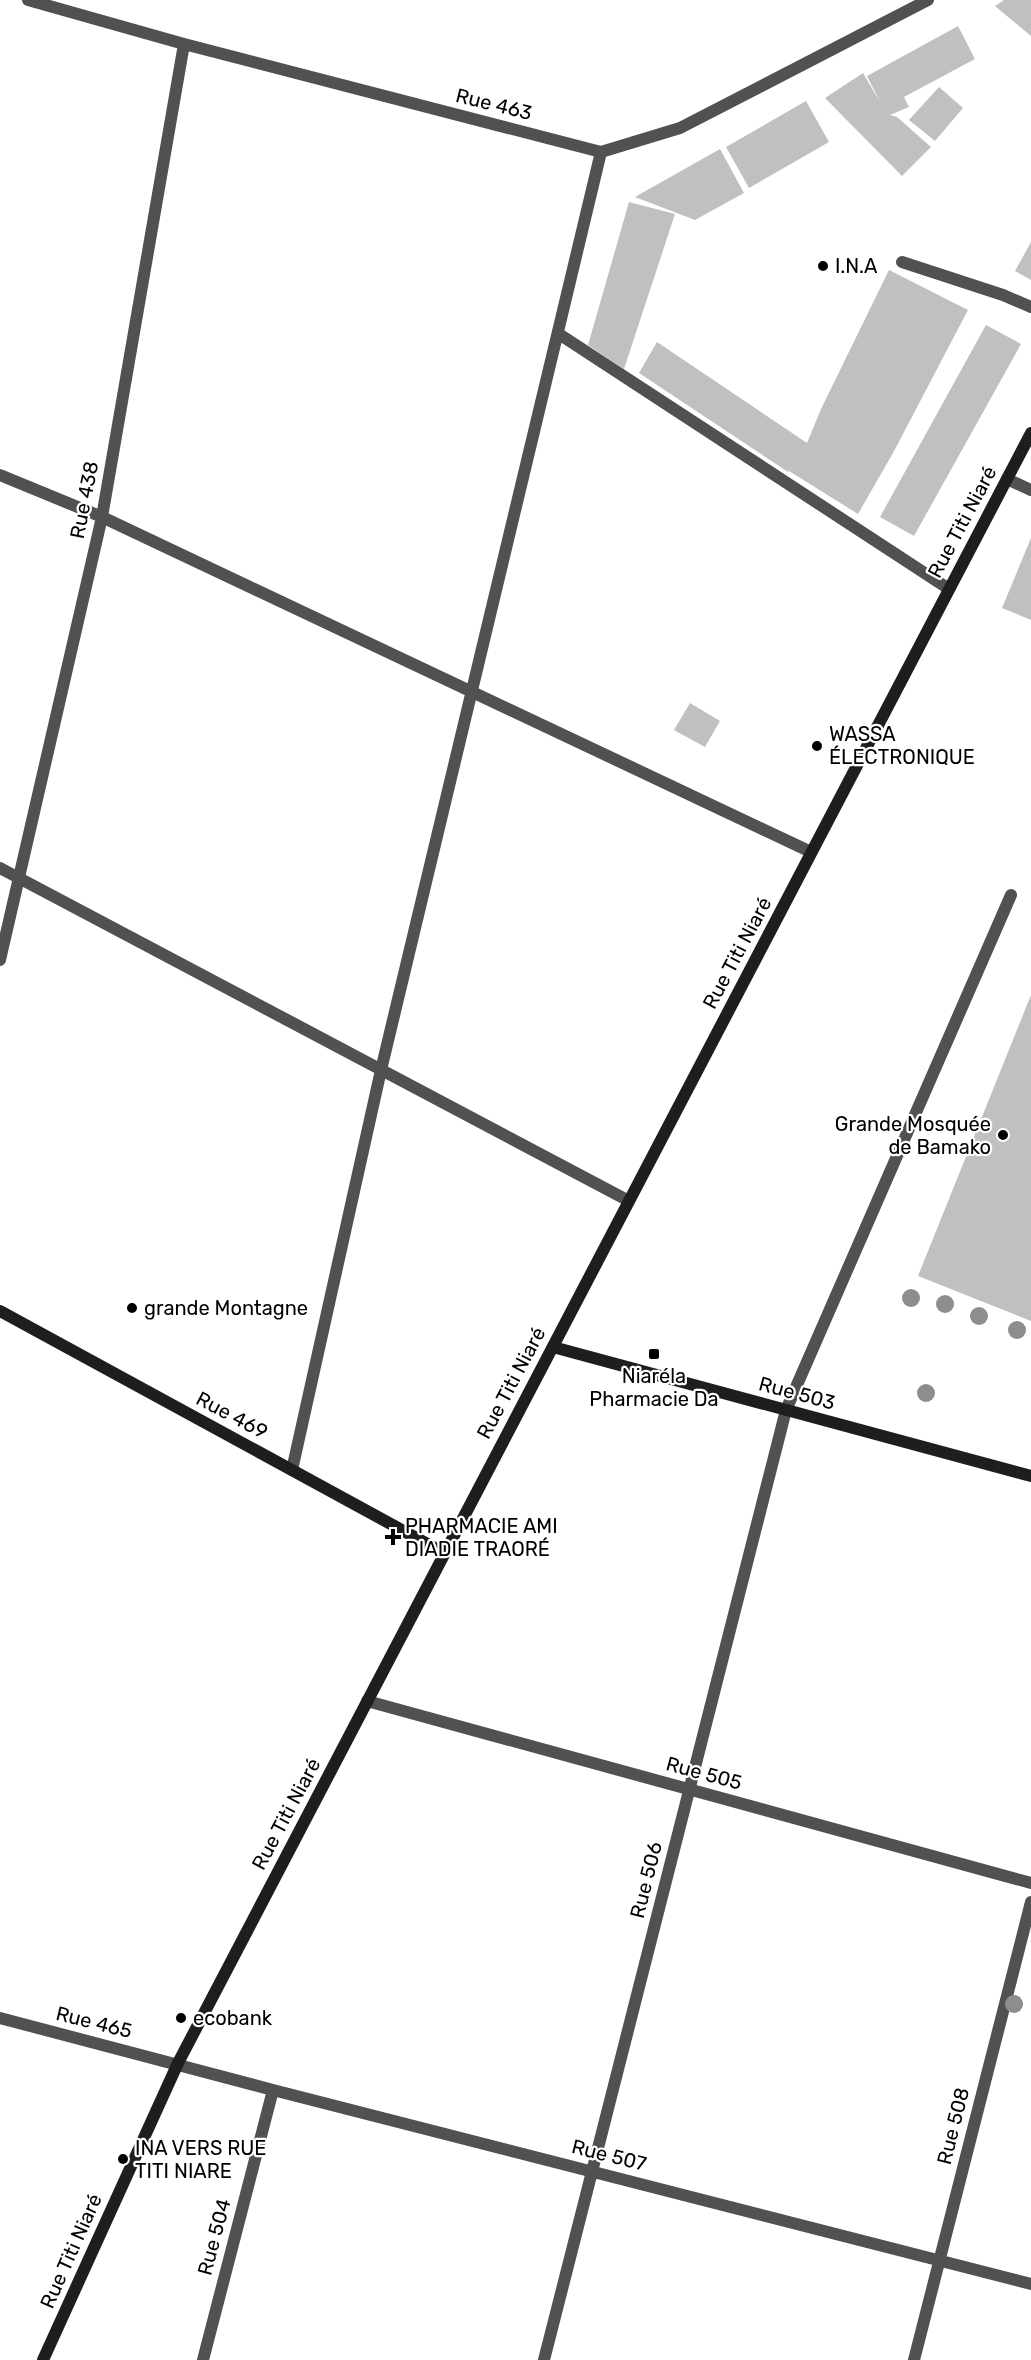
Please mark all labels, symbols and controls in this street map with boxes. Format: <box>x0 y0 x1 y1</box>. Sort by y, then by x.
street label: Rue 463 <box>453 83 535 125</box>
place label: I.N.A <box>835 254 877 278</box>
marker: I.N.A <box>816 259 830 273</box>
street label: Rue 438 <box>65 459 103 541</box>
street label: Rue Titi Niaré <box>923 462 1001 582</box>
place label: WASSA ÉLECTRONIQUE <box>829 722 975 769</box>
marker: WASSA ÉLECTRONIQUE <box>810 739 824 753</box>
street label: Rue Titi Niaré <box>698 893 776 1013</box>
place label: Grande Mosquée de Bamako <box>835 1112 991 1159</box>
marker: Grande Mosquée de Bamako <box>996 1128 1010 1142</box>
place label: grande Montagne <box>144 1296 308 1320</box>
marker: grande Montagne <box>125 1301 139 1315</box>
street label: Rue Titi Niaré <box>472 1323 550 1443</box>
marker: Niaréla Pharmacie Da <box>647 1347 661 1361</box>
place label: Niaréla Pharmacie Da <box>589 1364 719 1411</box>
street label: Rue 503 <box>756 1371 838 1415</box>
street label: Rue 469 <box>192 1386 272 1444</box>
place label: PHARMACIE AMI DIADIE TRAORÉ <box>405 1514 558 1561</box>
marker: PHARMACIE AMI DIADIE TRAORÉ <box>386 1530 400 1544</box>
street label: Rue 505 <box>663 1751 745 1795</box>
street label: Rue Titi Niaré <box>247 1754 325 1874</box>
street label: Rue 506 <box>625 1839 667 1921</box>
street label: Rue 465 <box>53 2001 135 2043</box>
place label: ecobank <box>193 2006 273 2030</box>
marker: ecobank <box>174 2011 188 2025</box>
street label: Rue 508 <box>932 2085 974 2167</box>
street label: Rue 507 <box>569 2134 649 2176</box>
place label: INA VERS RUE TITI NIARE <box>135 2136 267 2183</box>
marker: INA VERS RUE TITI NIARE <box>116 2152 130 2166</box>
street label: Rue Titi Niaré <box>35 2190 107 2312</box>
street label: Rue 504 <box>192 2196 236 2278</box>

